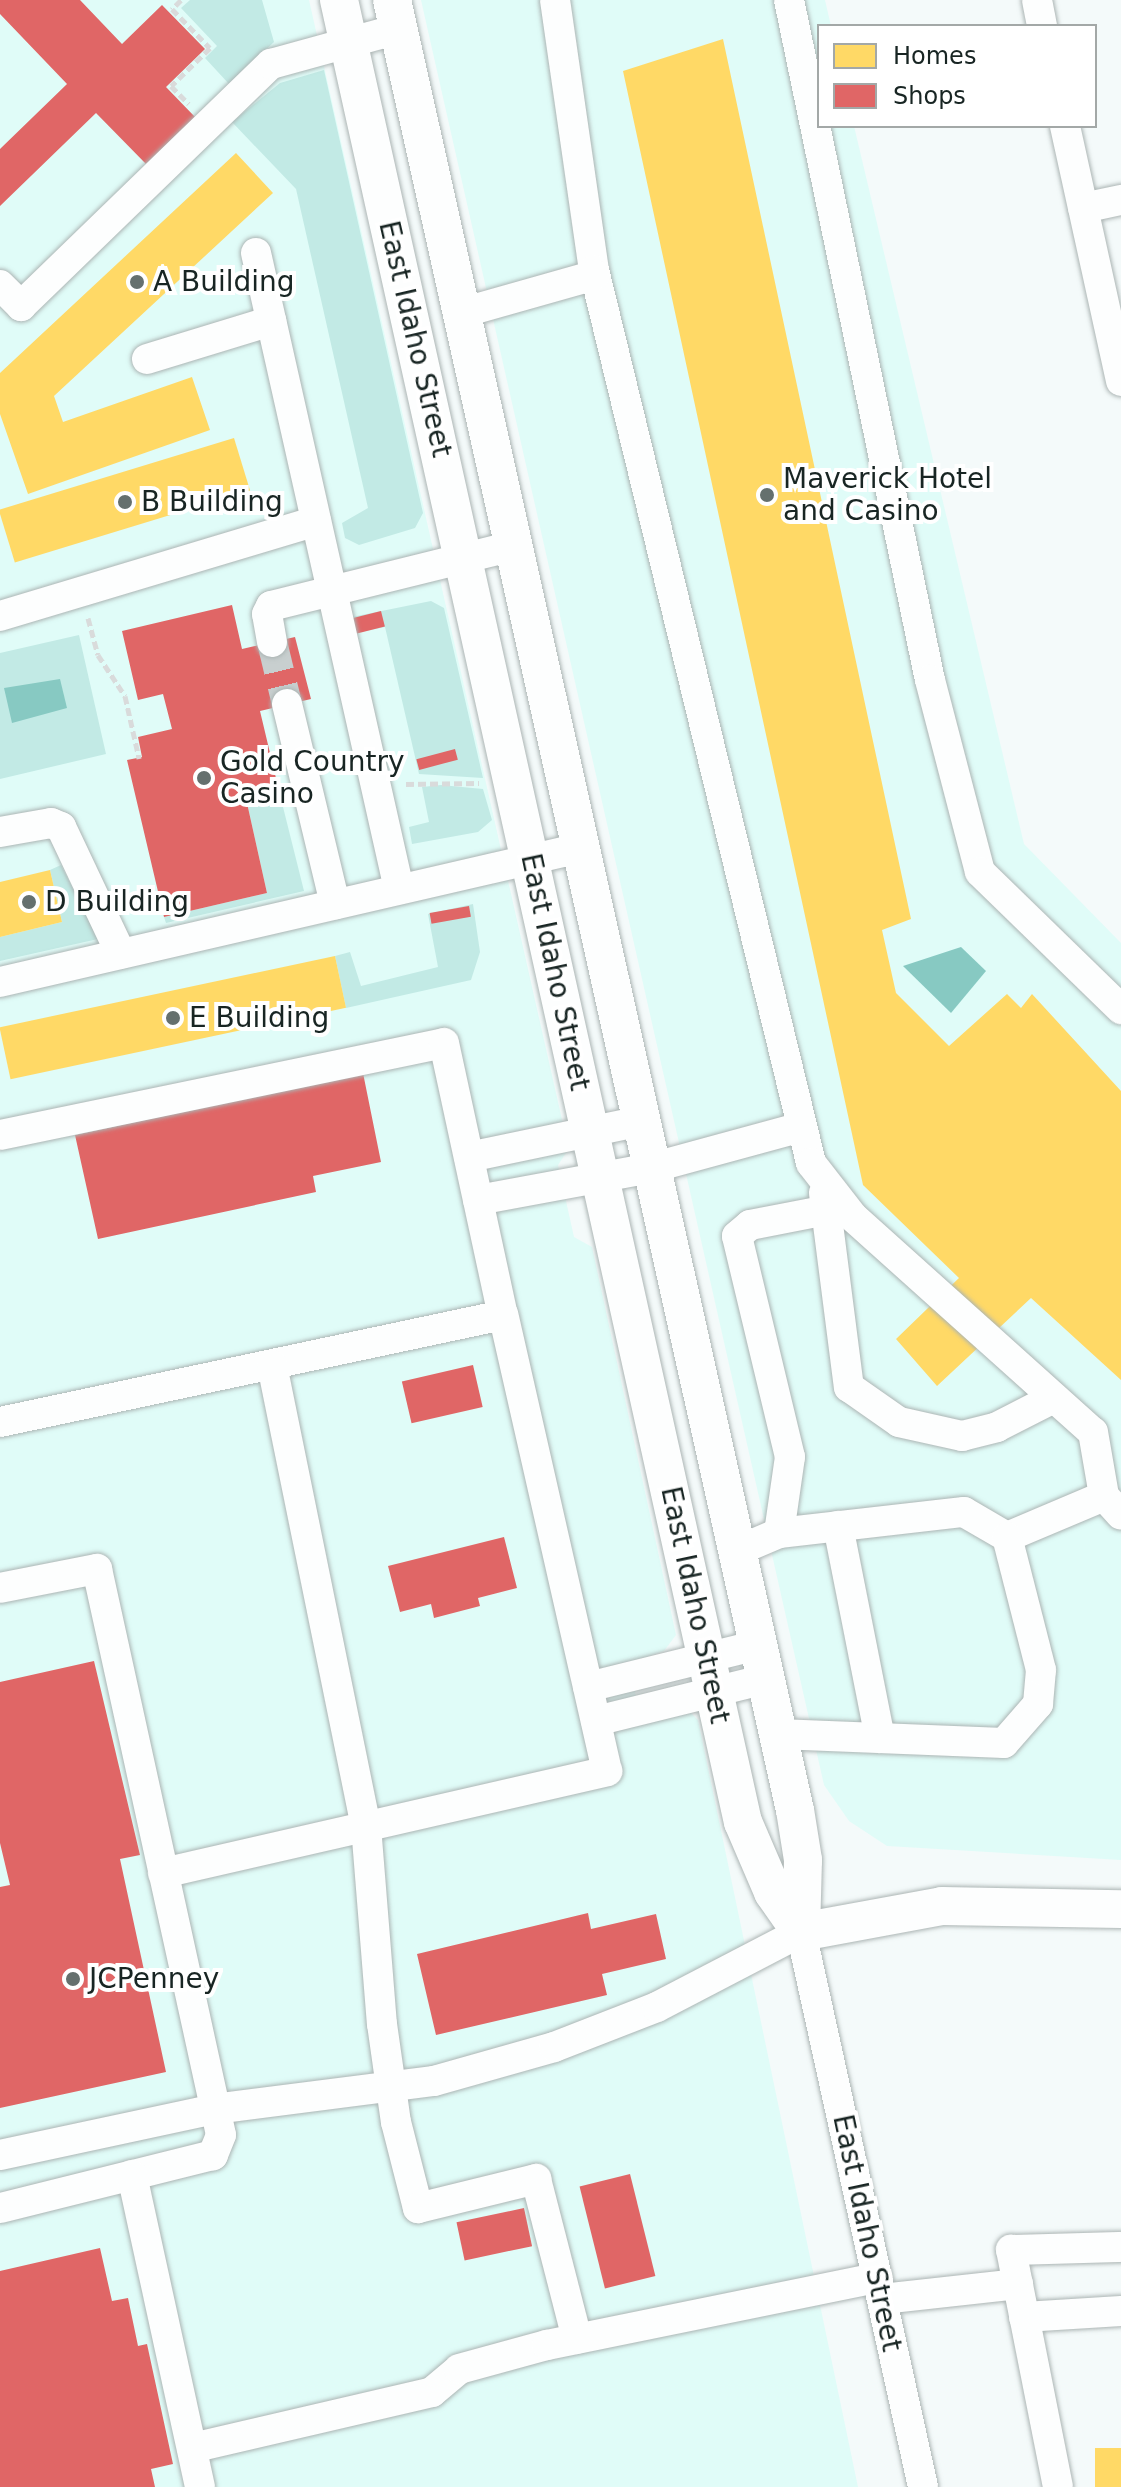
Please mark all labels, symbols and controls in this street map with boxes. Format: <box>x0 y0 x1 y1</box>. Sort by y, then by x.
legend <box>817 24 1097 128</box>
text: Homes <box>893 42 976 70</box>
text: Shops <box>893 82 966 110</box>
street label: East Idaho Street <box>371 218 459 460</box>
place label: A Building <box>153 265 295 299</box>
marker: A Building <box>128 273 146 291</box>
place label: Maverick Hotel and Casino <box>783 462 992 528</box>
place label: B Building <box>141 485 283 519</box>
marker: Maverick Hotel and Casino <box>758 486 776 504</box>
marker: B Building <box>116 493 134 511</box>
place label: Gold Country Casino <box>220 745 405 811</box>
marker: Gold Country Casino <box>195 769 213 787</box>
street label: East Idaho Street <box>513 850 597 1094</box>
place label: D Building <box>45 885 189 919</box>
marker: D Building <box>20 893 38 911</box>
place label: E Building <box>189 1001 329 1035</box>
marker: E Building <box>164 1009 182 1027</box>
street label: East Idaho Street <box>653 1483 737 1727</box>
place label: JCPenney <box>89 1962 219 1996</box>
marker: JCPenney <box>64 1970 82 1988</box>
street label: East Idaho Street <box>825 2111 909 2355</box>

